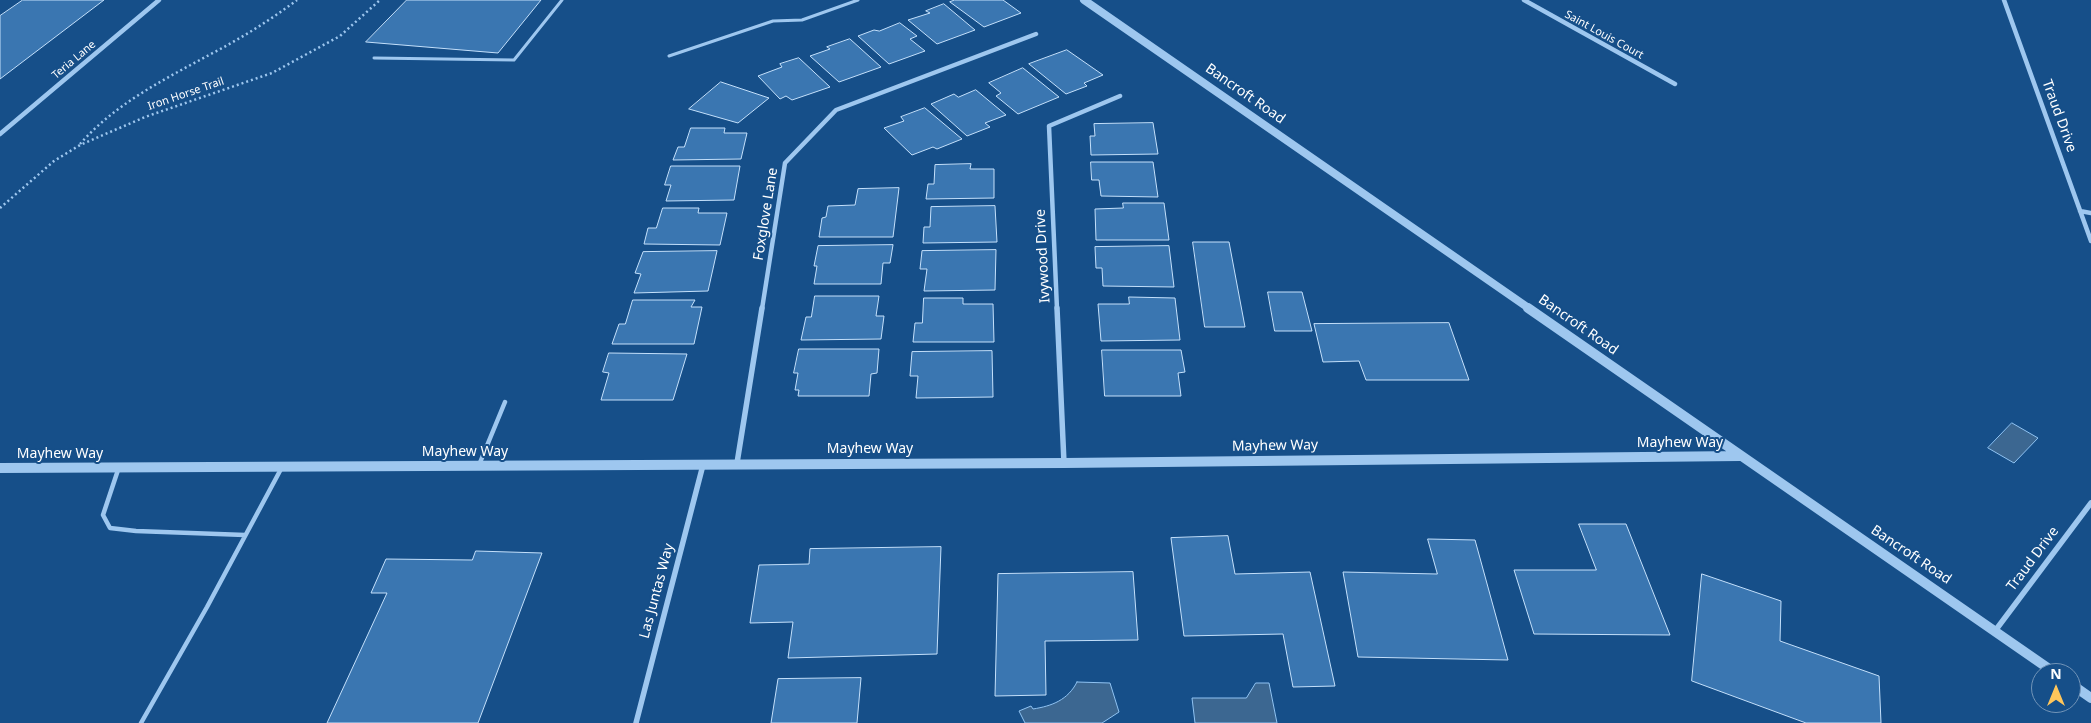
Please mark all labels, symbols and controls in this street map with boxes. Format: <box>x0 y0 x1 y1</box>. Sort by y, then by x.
street label: Saint Louis Court <box>1562 8 1646 62</box>
street label: Teria Lane <box>49 38 99 82</box>
street label: Bancroft Road <box>1202 60 1288 128</box>
street label: Iron Horse Trail <box>146 75 226 113</box>
street label: Traud Drive <box>2038 77 2080 155</box>
street label: Foxglove Lane <box>750 166 782 262</box>
street label: Ivywood Drive <box>1032 209 1054 303</box>
street label: Bancroft Road <box>1535 291 1621 359</box>
street label: Mayhew Way <box>1637 435 1723 451</box>
street label: Mayhew Way <box>1232 437 1318 455</box>
street label: Mayhew Way <box>827 441 913 457</box>
street label: Mayhew Way <box>422 444 508 460</box>
street label: Mayhew Way <box>17 446 103 462</box>
street label: Bancroft Road <box>1868 522 1954 588</box>
street label: Traud Drive <box>2003 524 2063 594</box>
street label: Las Juntas Way <box>636 542 678 640</box>
north arrow <box>2031 663 2081 713</box>
text: N <box>2050 664 2062 683</box>

